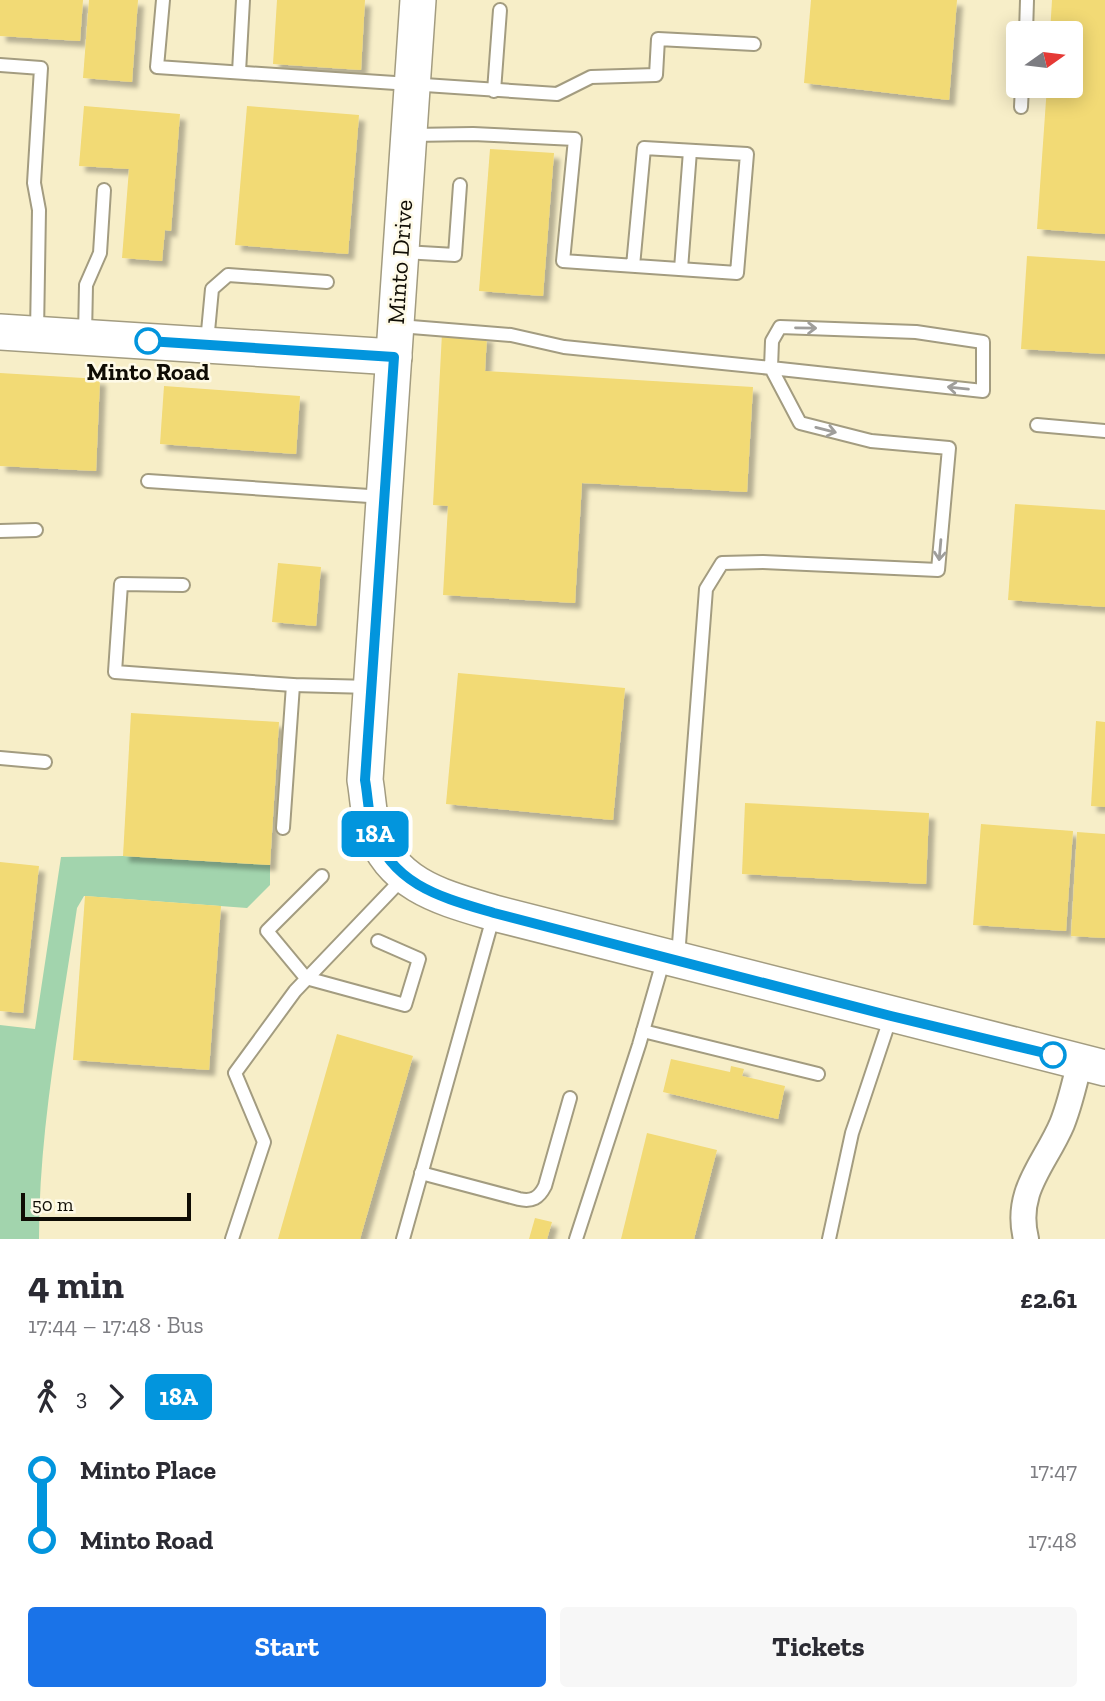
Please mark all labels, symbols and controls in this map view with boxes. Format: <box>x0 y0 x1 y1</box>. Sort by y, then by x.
north arrow <box>1006 21 1083 98</box>
map controls <box>1006 21 1083 98</box>
street label: Minto Drive <box>381 199 418 325</box>
one-way arrow <box>794 321 817 334</box>
marker: Minto Road <box>135 328 161 354</box>
place label: Minto Road <box>87 357 210 386</box>
one-way arrow <box>947 381 969 394</box>
one-way arrow <box>814 424 837 437</box>
one-way arrow <box>933 539 946 561</box>
line badge: 18A <box>335 811 415 857</box>
text: 18A <box>356 819 394 848</box>
unlabelled marker <box>1040 1042 1066 1068</box>
scale bar <box>21 1190 191 1222</box>
text: 50 m <box>32 1193 73 1216</box>
text: 4 min <box>28 1262 124 1308</box>
text: £2.61 <box>1020 1283 1077 1315</box>
text: 17:44 – 17:48 · Bus <box>28 1311 204 1339</box>
icon: walk <box>28 1378 66 1416</box>
icon: forward <box>97 1378 135 1416</box>
text: 18A <box>159 1382 198 1411</box>
text: 3 <box>76 1383 87 1411</box>
text: Minto Place <box>80 1454 216 1486</box>
text: 17:47 <box>1030 1456 1077 1484</box>
text: Minto Road <box>80 1524 213 1556</box>
text: 17:48 <box>1028 1526 1077 1554</box>
button: Start <box>28 1607 546 1687</box>
button: Tickets <box>560 1607 1077 1687</box>

